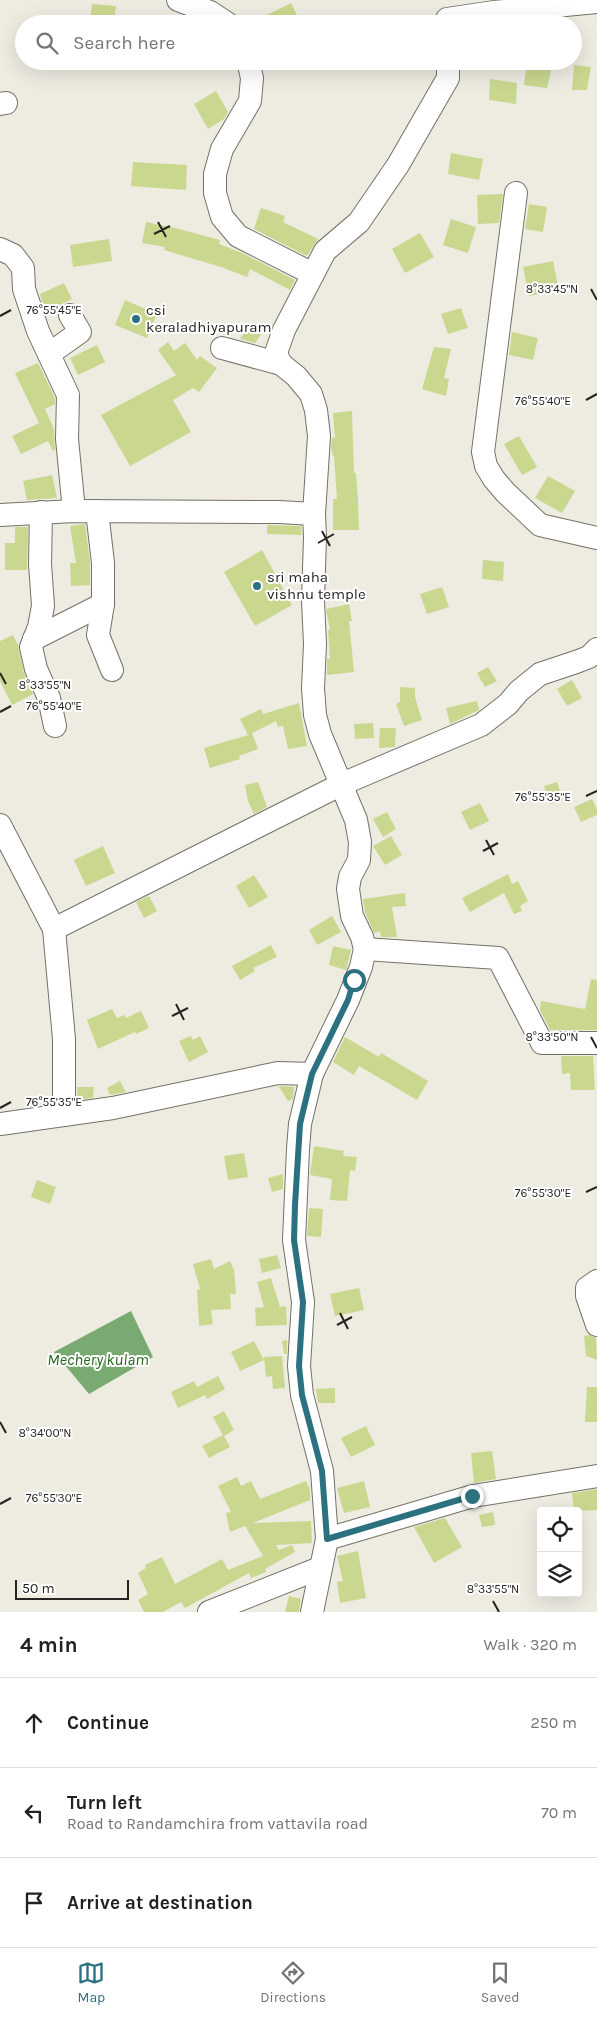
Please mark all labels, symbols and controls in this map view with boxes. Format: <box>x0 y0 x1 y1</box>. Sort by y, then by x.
search box <box>15 15 582 70</box>
icon: search <box>33 29 61 57</box>
text: Search here <box>73 32 175 54</box>
text: 8°33'45"N <box>526 282 578 296</box>
place label: csi keraladhiyapuram <box>146 301 272 336</box>
text: 76°55'45"E <box>26 303 82 317</box>
marker: csi keraladhiyapuram <box>130 313 142 325</box>
text: 76°55'40"E <box>515 394 571 408</box>
place label: sri maha vishnu temple <box>267 568 366 603</box>
marker: sri maha vishnu temple <box>251 580 263 592</box>
text: 8°33'55"N <box>19 678 71 692</box>
text: 76°55'40"E <box>26 699 82 713</box>
text: 76°55'35"E <box>515 790 571 804</box>
route start <box>343 969 366 992</box>
text: 8°33'50"N <box>525 1030 579 1044</box>
text: 76°55'35"E <box>26 1095 82 1109</box>
text: 76°55'30"E <box>515 1186 571 1200</box>
water label: Mechery kulam <box>47 1350 149 1369</box>
text: 8°34'00"N <box>19 1426 71 1440</box>
route end <box>461 1485 484 1508</box>
text: 76°55'30"E <box>26 1491 82 1505</box>
map controls <box>537 1507 582 1597</box>
button: locate <box>537 1507 582 1552</box>
button: layers <box>537 1552 582 1597</box>
scale bar <box>15 1577 129 1600</box>
text: 50 m <box>22 1580 55 1597</box>
text: 8°33'55"N <box>467 1582 519 1596</box>
text: 4 min <box>20 1633 78 1657</box>
text: Walk · 320 m <box>483 1635 577 1654</box>
icon: ahead <box>20 1709 48 1737</box>
text: Continue <box>67 1712 149 1734</box>
text: 250 m <box>530 1713 577 1732</box>
text: Turn left <box>67 1792 142 1814</box>
icon: left <box>20 1799 48 1827</box>
text: 70 m <box>541 1803 577 1822</box>
text: Road to Randamchira from vattavila road <box>67 1814 368 1833</box>
icon: arrive <box>20 1889 48 1917</box>
text: Arrive at destination <box>67 1892 253 1914</box>
tab: Map <box>77 1959 105 2006</box>
tab: Directions <box>260 1959 326 2006</box>
tab: Saved <box>481 1959 520 2006</box>

